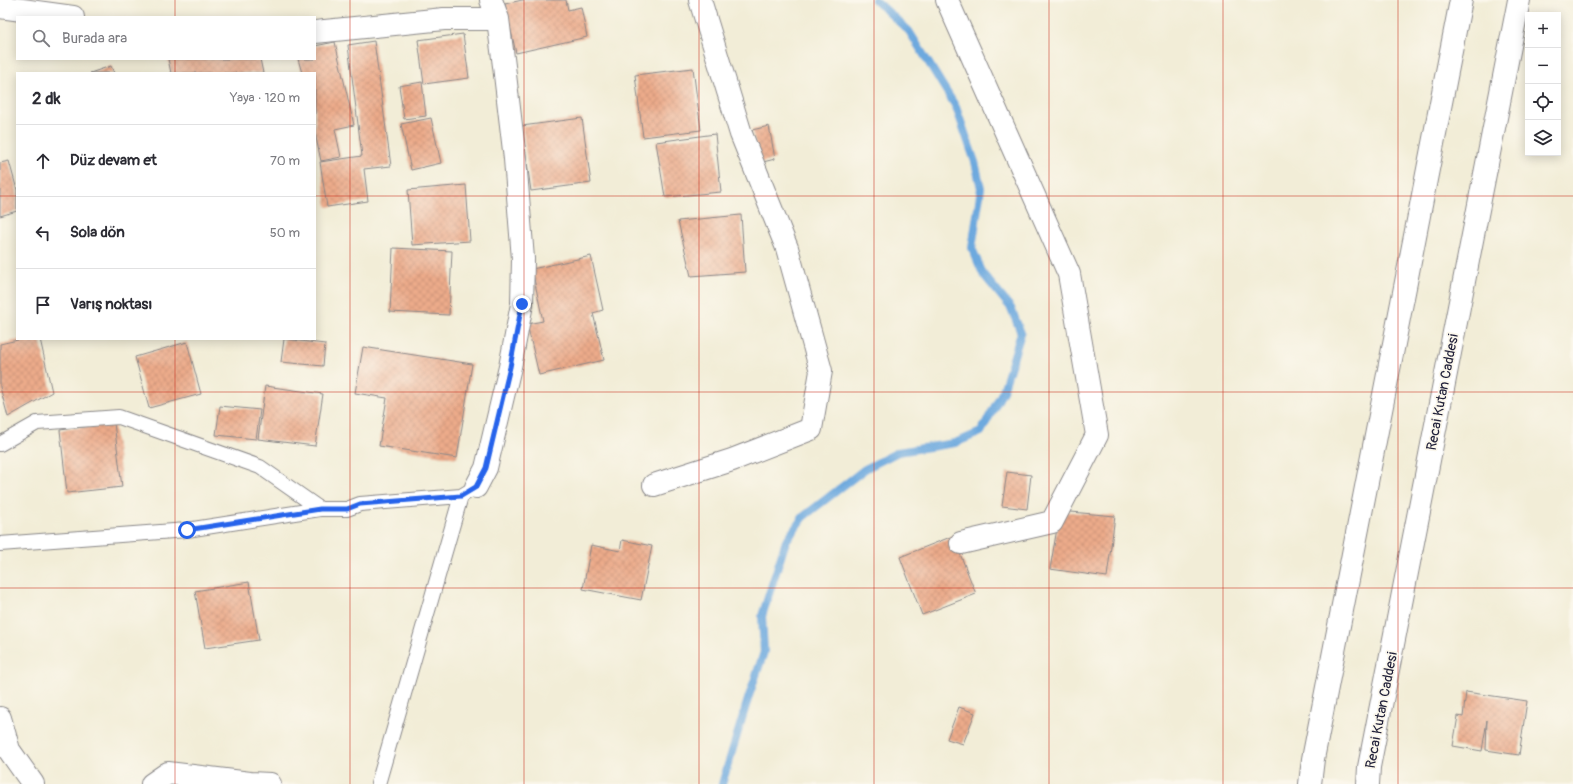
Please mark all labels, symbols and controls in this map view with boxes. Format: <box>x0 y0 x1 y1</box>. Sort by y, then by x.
map controls <box>1525 12 1561 156</box>
button: + <box>1525 12 1561 48</box>
search box <box>16 16 316 60</box>
icon: search <box>30 27 52 49</box>
text: Burada ara <box>62 29 127 48</box>
button: − <box>1525 48 1561 84</box>
button: locate <box>1525 84 1561 120</box>
text: 2 dk <box>32 88 61 109</box>
text: Yaya · 120 m <box>230 90 300 106</box>
button: layers <box>1525 120 1561 156</box>
icon: ahead <box>32 150 54 172</box>
text: Düz devam et <box>70 151 157 170</box>
text: 70 m <box>270 153 300 169</box>
icon: left <box>32 222 54 244</box>
text: Sola dön <box>70 223 125 242</box>
text: 50 m <box>270 225 300 241</box>
icon: arrive <box>32 294 54 316</box>
text: Varış noktası <box>70 295 152 314</box>
route end <box>513 295 531 313</box>
street label: Recai Kutan Caddesi <box>1423 332 1462 452</box>
route start <box>178 521 196 539</box>
street label: Recai Kutan Caddesi <box>1362 650 1401 770</box>

